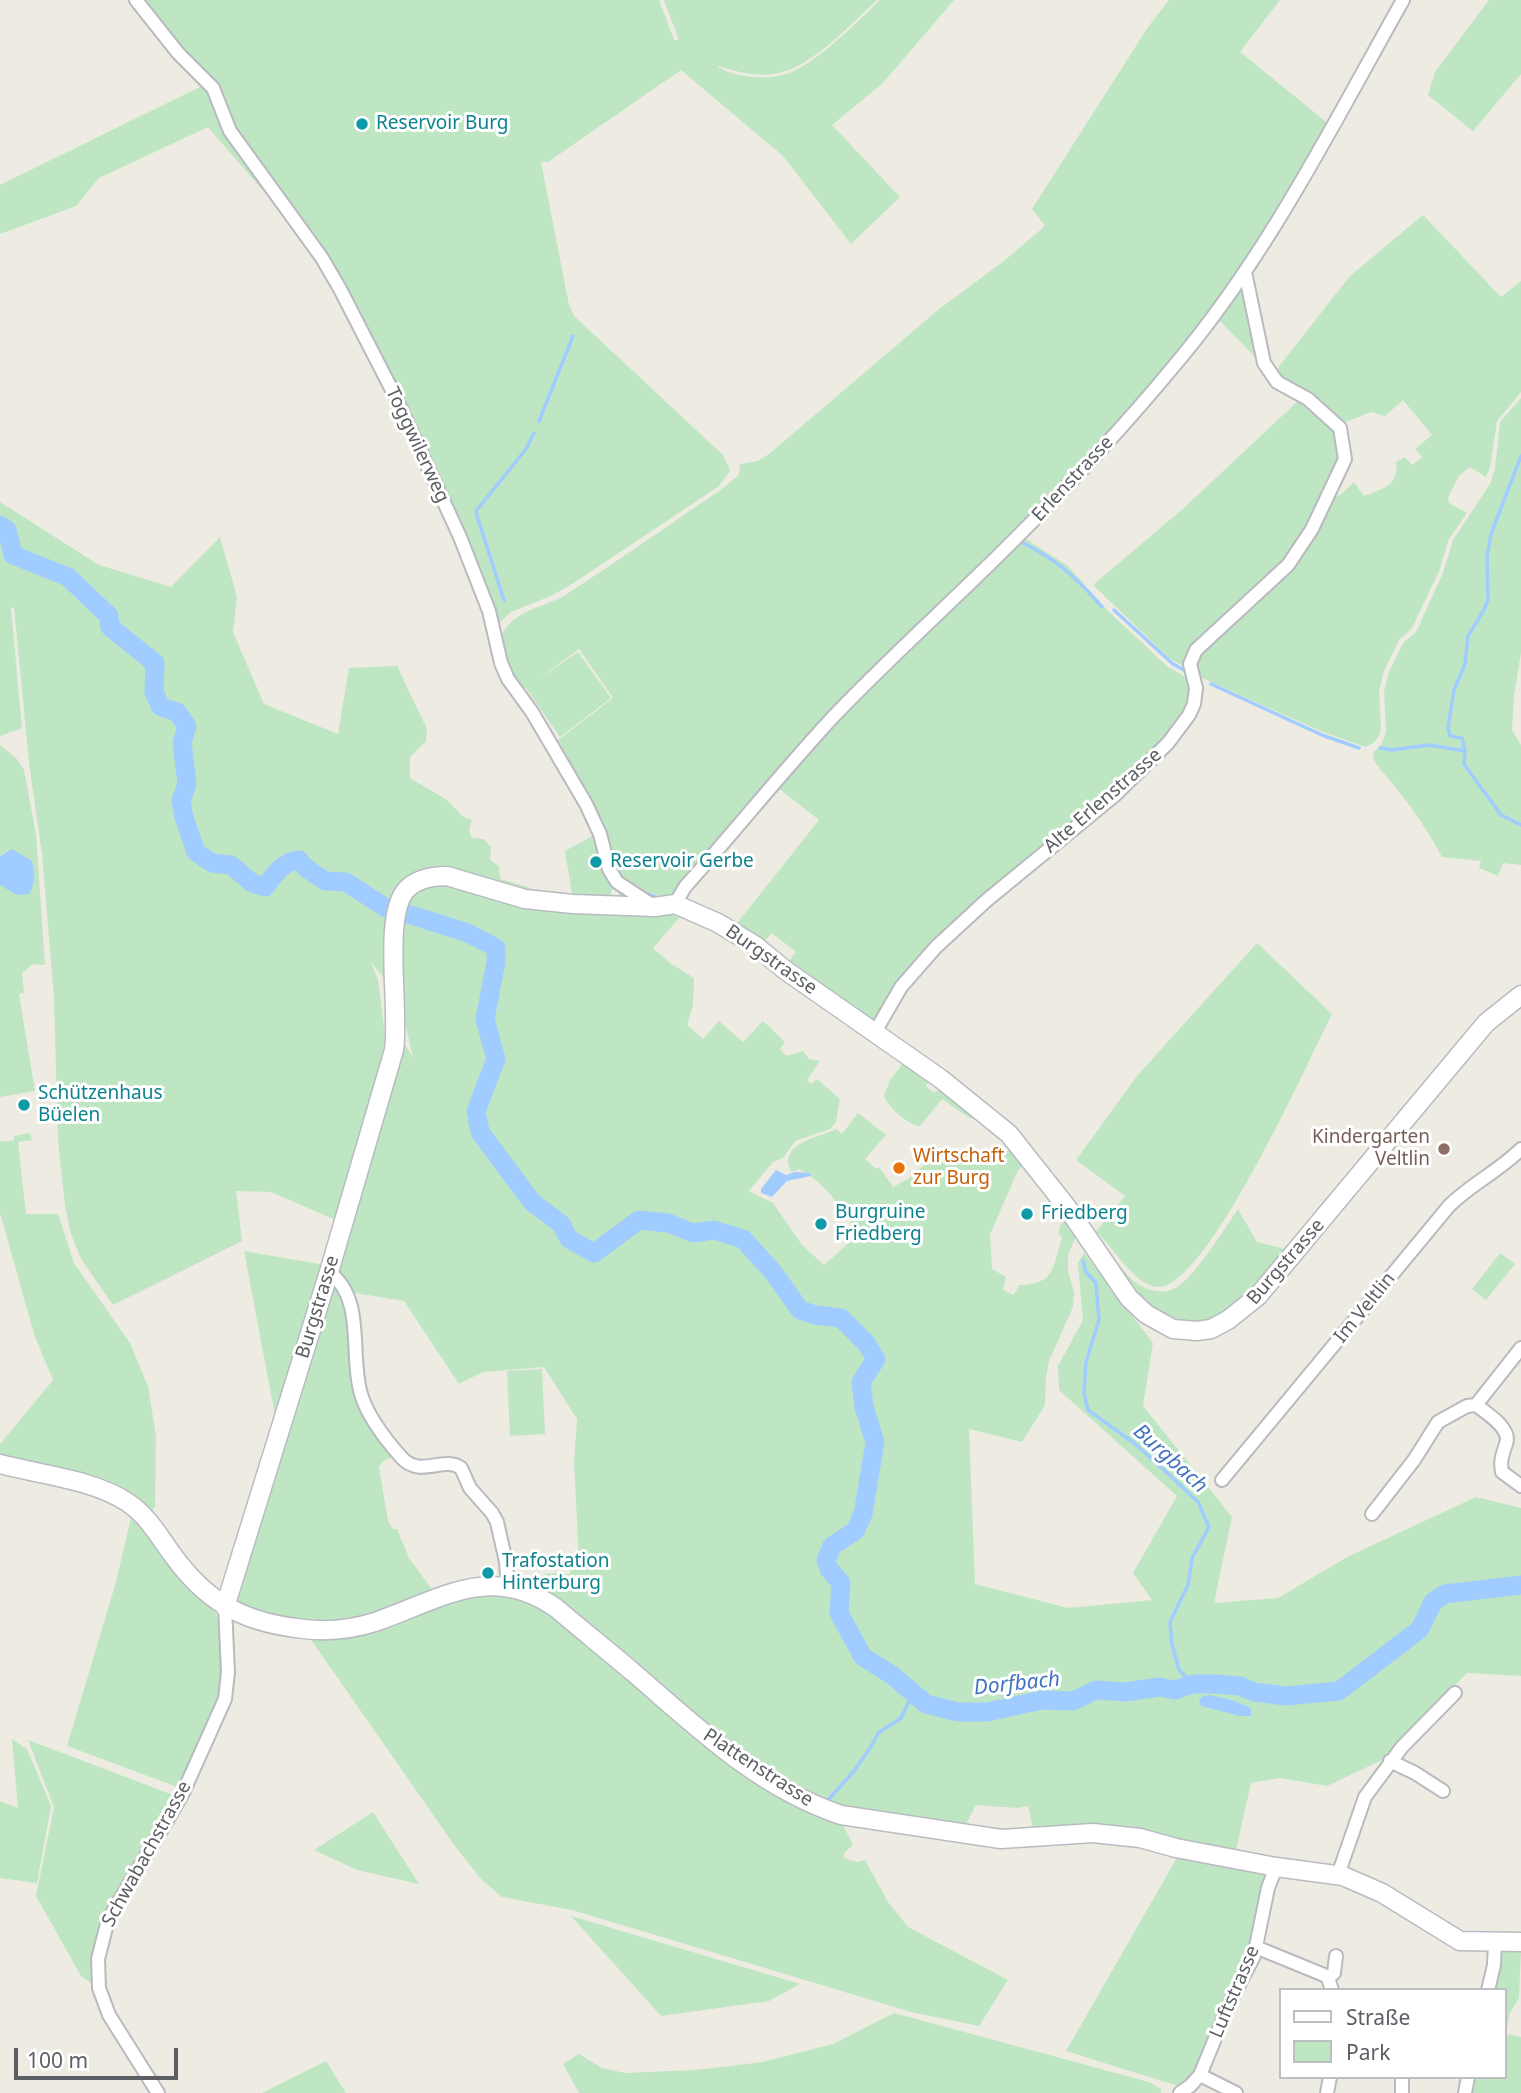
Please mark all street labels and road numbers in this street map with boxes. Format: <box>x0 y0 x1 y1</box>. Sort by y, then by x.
street label: Toggwilerweg <box>380 384 454 506</box>
street label: Erlenstrasse <box>1028 431 1118 527</box>
street label: Alte Erlenstrasse <box>1040 744 1166 858</box>
street label: Burgstrasse <box>721 920 821 1000</box>
street label: Burgstrasse <box>1242 1214 1330 1310</box>
street label: Burgstrasse <box>292 1253 344 1361</box>
street label: Im Veltlin <box>1330 1268 1400 1348</box>
street label: Plattenstrasse <box>699 1724 817 1812</box>
street label: Schwabachstrasse <box>97 1777 197 1931</box>
street label: Luftstrasse <box>1205 1942 1265 2042</box>

